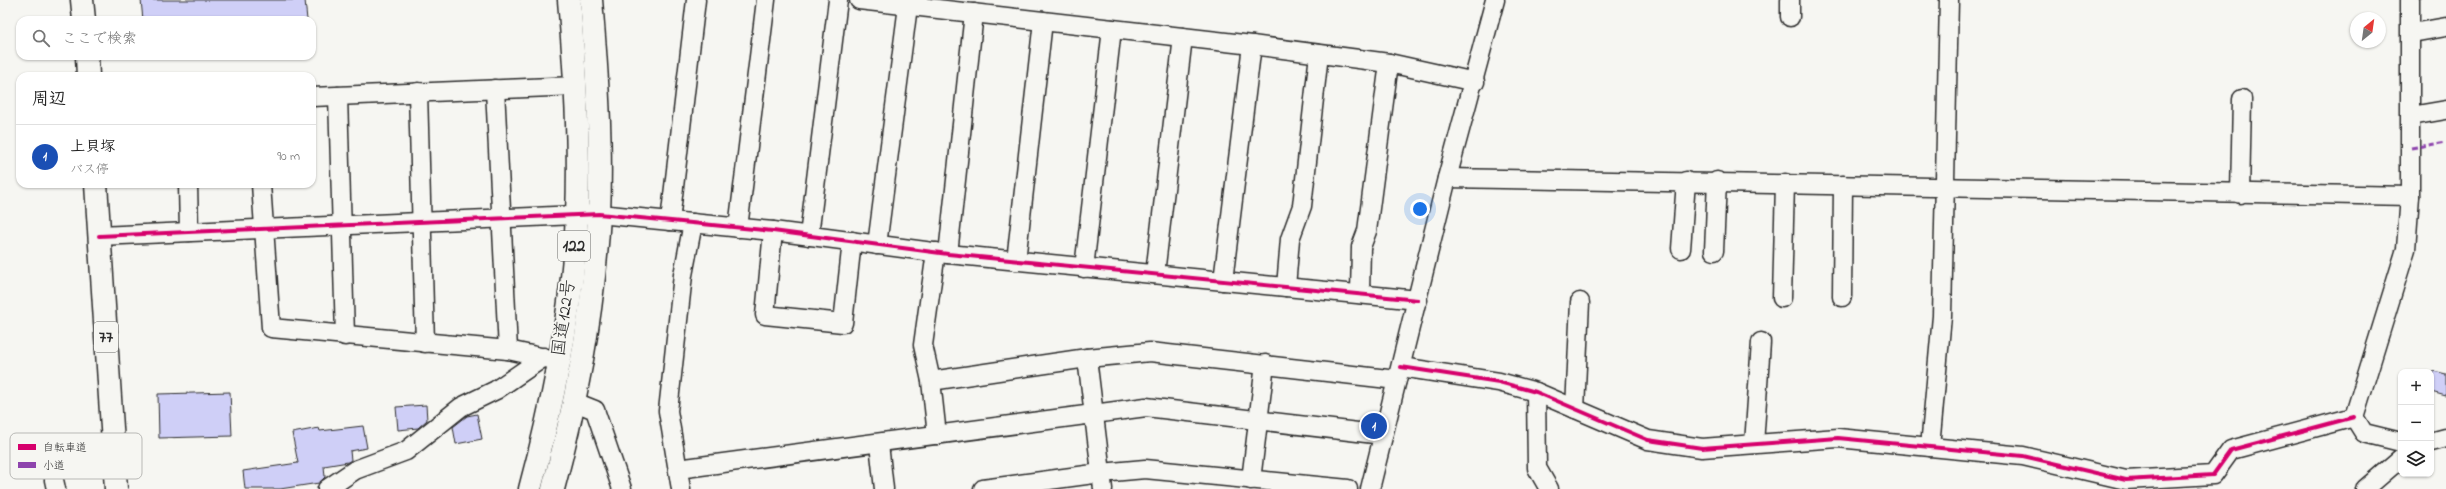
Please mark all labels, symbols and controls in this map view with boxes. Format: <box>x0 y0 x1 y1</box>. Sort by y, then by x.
north arrow <box>2350 12 2386 48</box>
search box <box>16 16 316 60</box>
icon: search <box>30 27 52 49</box>
text: ここで検索 <box>62 28 137 50</box>
text: 周辺 <box>32 87 66 112</box>
text: 上貝塚 <box>70 136 115 158</box>
text: 1 <box>43 147 47 166</box>
text: 90 m <box>277 147 300 166</box>
text: バス停 <box>70 160 109 179</box>
your location <box>1410 199 1430 219</box>
road number: 122 <box>558 231 590 261</box>
street label: 国道122号 <box>547 278 583 358</box>
road number: 77 <box>94 322 118 352</box>
map controls <box>2398 369 2434 477</box>
button: + <box>2398 369 2434 405</box>
button: − <box>2398 405 2434 441</box>
pin: 1 <box>1361 411 1387 441</box>
legend <box>10 433 142 479</box>
text: 自転車道 <box>43 440 87 456</box>
button: layers <box>2398 441 2434 477</box>
text: 小道 <box>43 458 65 474</box>

